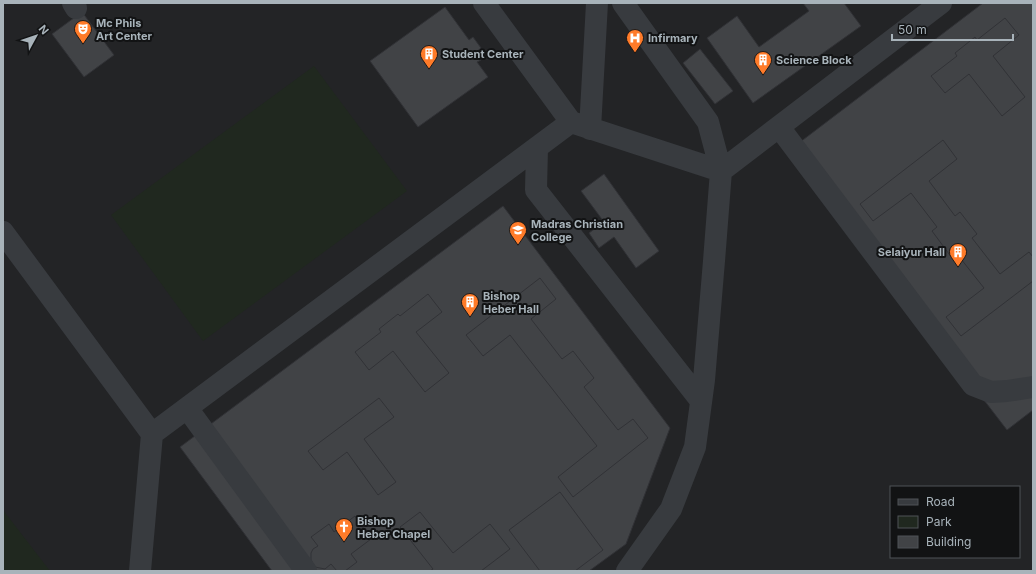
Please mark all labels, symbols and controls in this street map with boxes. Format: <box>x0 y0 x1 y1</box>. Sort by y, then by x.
north arrow <box>16 16 56 56</box>
place label: Mc Phils Art Center <box>96 16 153 43</box>
scale bar <box>892 16 1013 42</box>
theatre icon: Mc Phils Art Center <box>73 19 93 44</box>
text: N <box>36 22 52 37</box>
text: 50 m <box>898 22 927 37</box>
hospital icon: Infirmary <box>625 28 645 53</box>
place label: Infirmary <box>648 31 698 45</box>
building icon: Student Center <box>419 44 439 69</box>
place label: Student Center <box>442 47 524 61</box>
building icon: Science Block <box>753 50 773 75</box>
place label: Science Block <box>776 53 852 67</box>
place label: Madras Christian College <box>531 217 623 244</box>
school or university icon: Madras Christian College <box>508 220 528 245</box>
building icon: Selaiyur Hall <box>948 242 968 267</box>
place label: Selaiyur Hall <box>878 245 945 259</box>
place label: Bishop Heber Hall <box>483 289 539 316</box>
building icon: Bishop Heber Hall <box>460 292 480 317</box>
legend <box>890 486 1020 558</box>
text: Road <box>926 494 955 509</box>
place label: Bishop Heber Chapel <box>357 514 430 541</box>
text: Park <box>926 514 952 529</box>
church icon: Bishop Heber Chapel <box>334 517 354 542</box>
text: Building <box>926 534 971 549</box>

